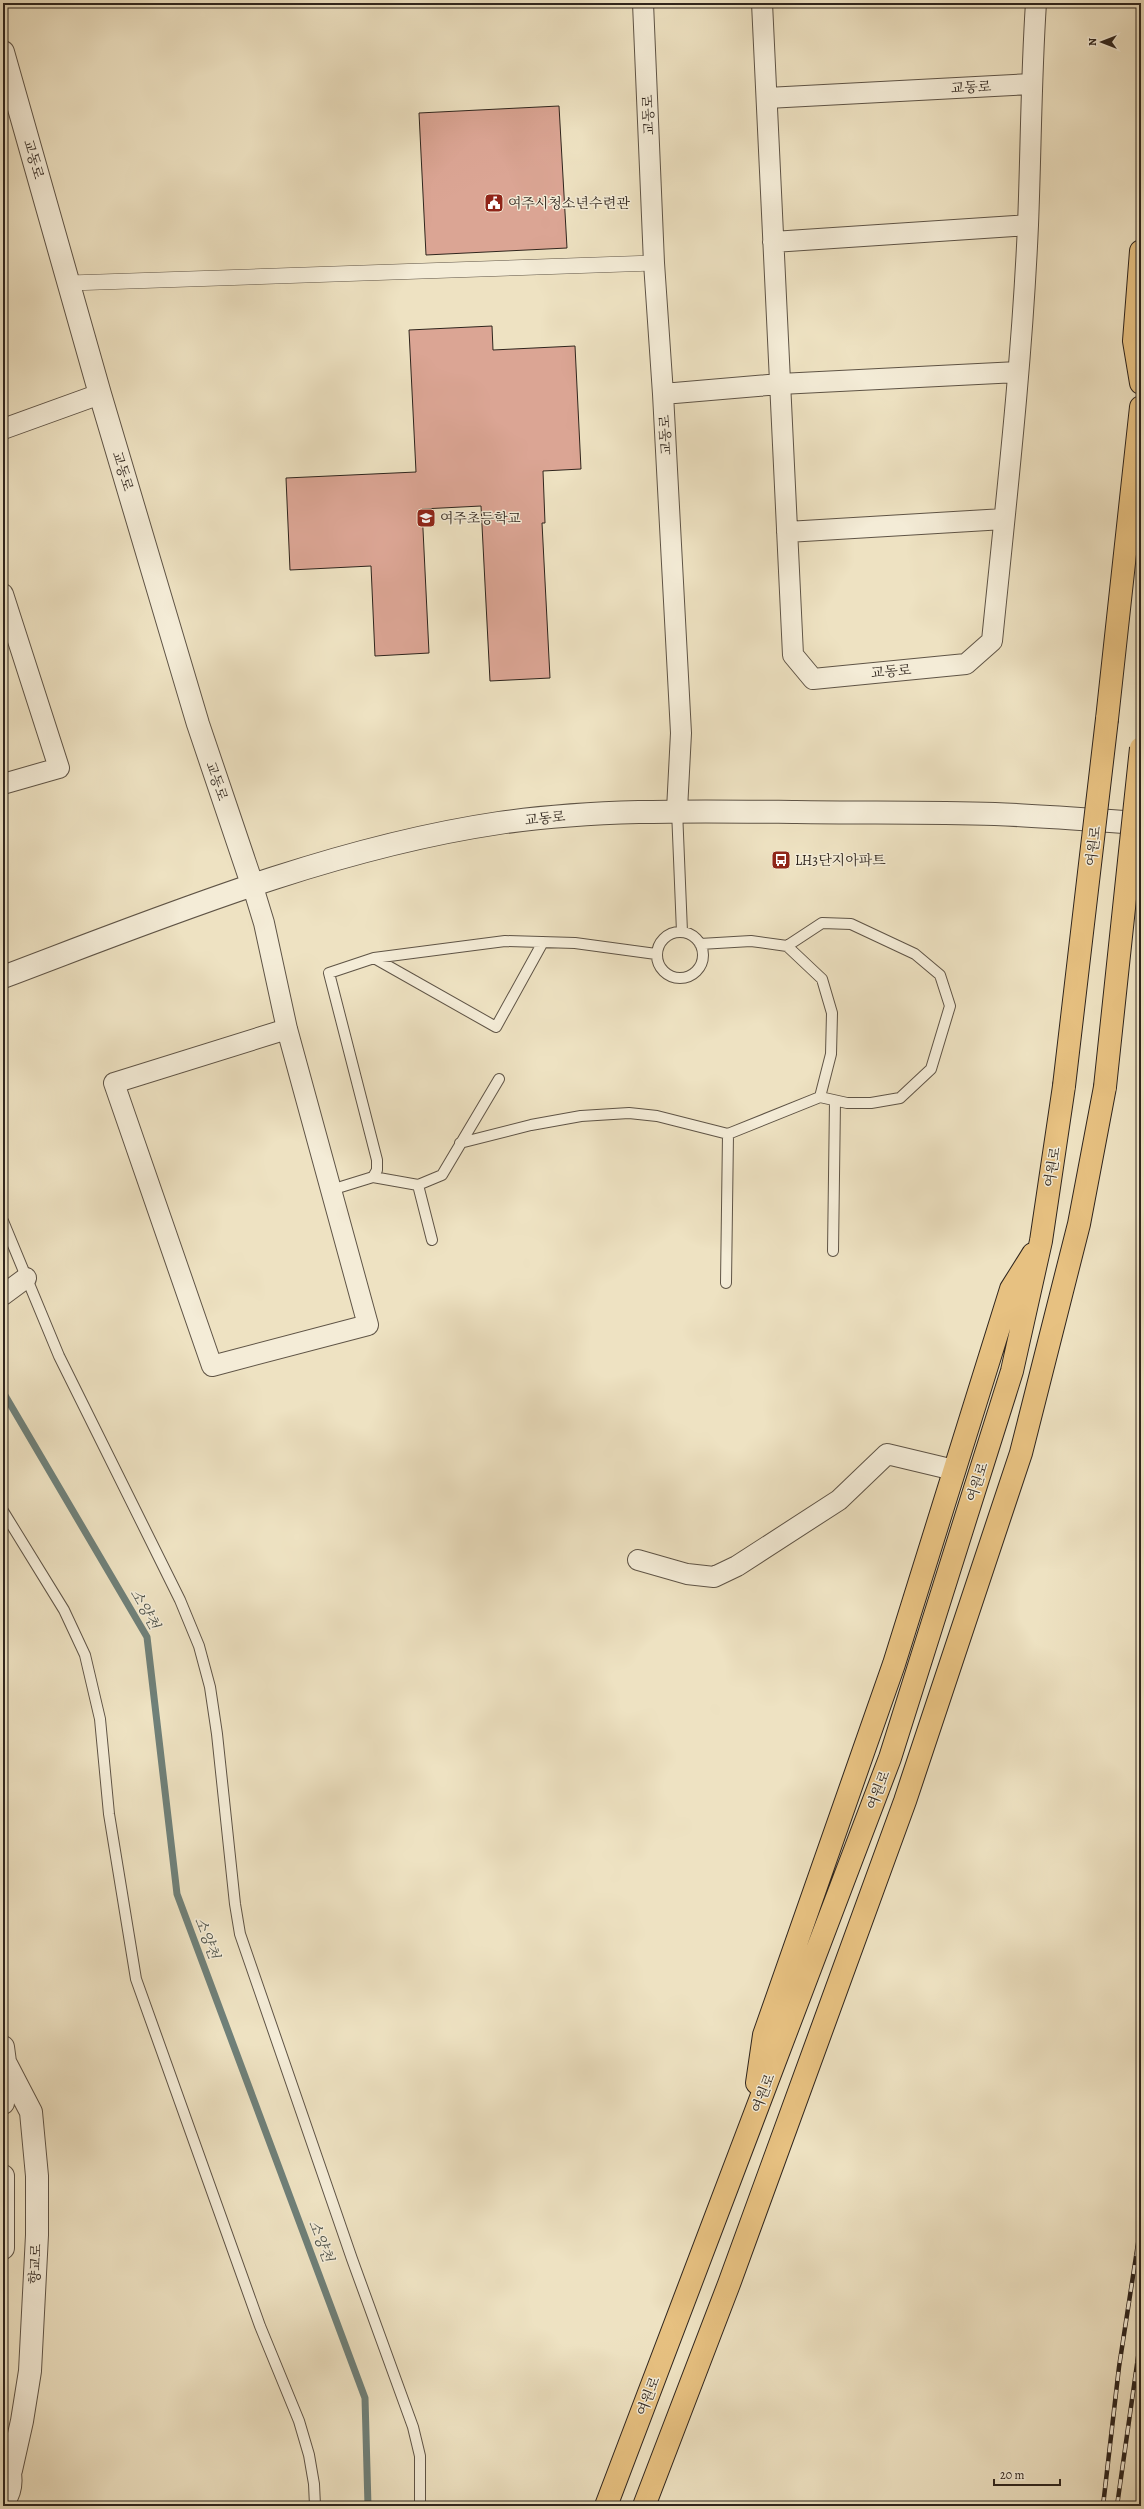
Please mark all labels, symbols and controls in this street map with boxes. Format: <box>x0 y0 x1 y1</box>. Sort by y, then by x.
north arrow <box>1082 22 1122 62</box>
text: N <box>1085 38 1100 46</box>
street label: 교동로 <box>950 77 992 98</box>
street label: 교동로 <box>638 94 659 136</box>
street label: 교동로 <box>19 137 48 182</box>
public building icon: 여주시청소년수련관 <box>483 192 505 214</box>
place label: 여주시청소년수련관 <box>508 194 630 213</box>
street label: 교동로 <box>655 414 676 456</box>
street label: 교동로 <box>108 449 138 494</box>
school or university icon: 여주초등학교 <box>415 507 437 529</box>
place label: 여주초등학교 <box>440 509 522 528</box>
street label: 교동로 <box>870 660 913 683</box>
street label: 교동로 <box>201 759 232 804</box>
street label: 교동로 <box>524 807 567 830</box>
street label: 여원로 <box>1082 824 1105 867</box>
bus stop icon: LH3단지아파트 <box>770 849 792 871</box>
place label: LH3단지아파트 <box>795 851 886 870</box>
street label: 여원로 <box>1040 1145 1065 1189</box>
street label: 여원로 <box>962 1459 993 1504</box>
water label: 소양천 <box>126 1585 165 1634</box>
street label: 여원로 <box>862 1767 895 1813</box>
water label: 소양천 <box>190 1914 225 1963</box>
street label: 여원로 <box>747 2070 780 2116</box>
water label: 소양천 <box>304 2217 339 2266</box>
street label: 향교로 <box>25 2243 46 2285</box>
street label: 여원로 <box>632 2373 665 2419</box>
scale bar <box>994 2461 1060 2487</box>
text: 20 m <box>1000 2467 1024 2483</box>

